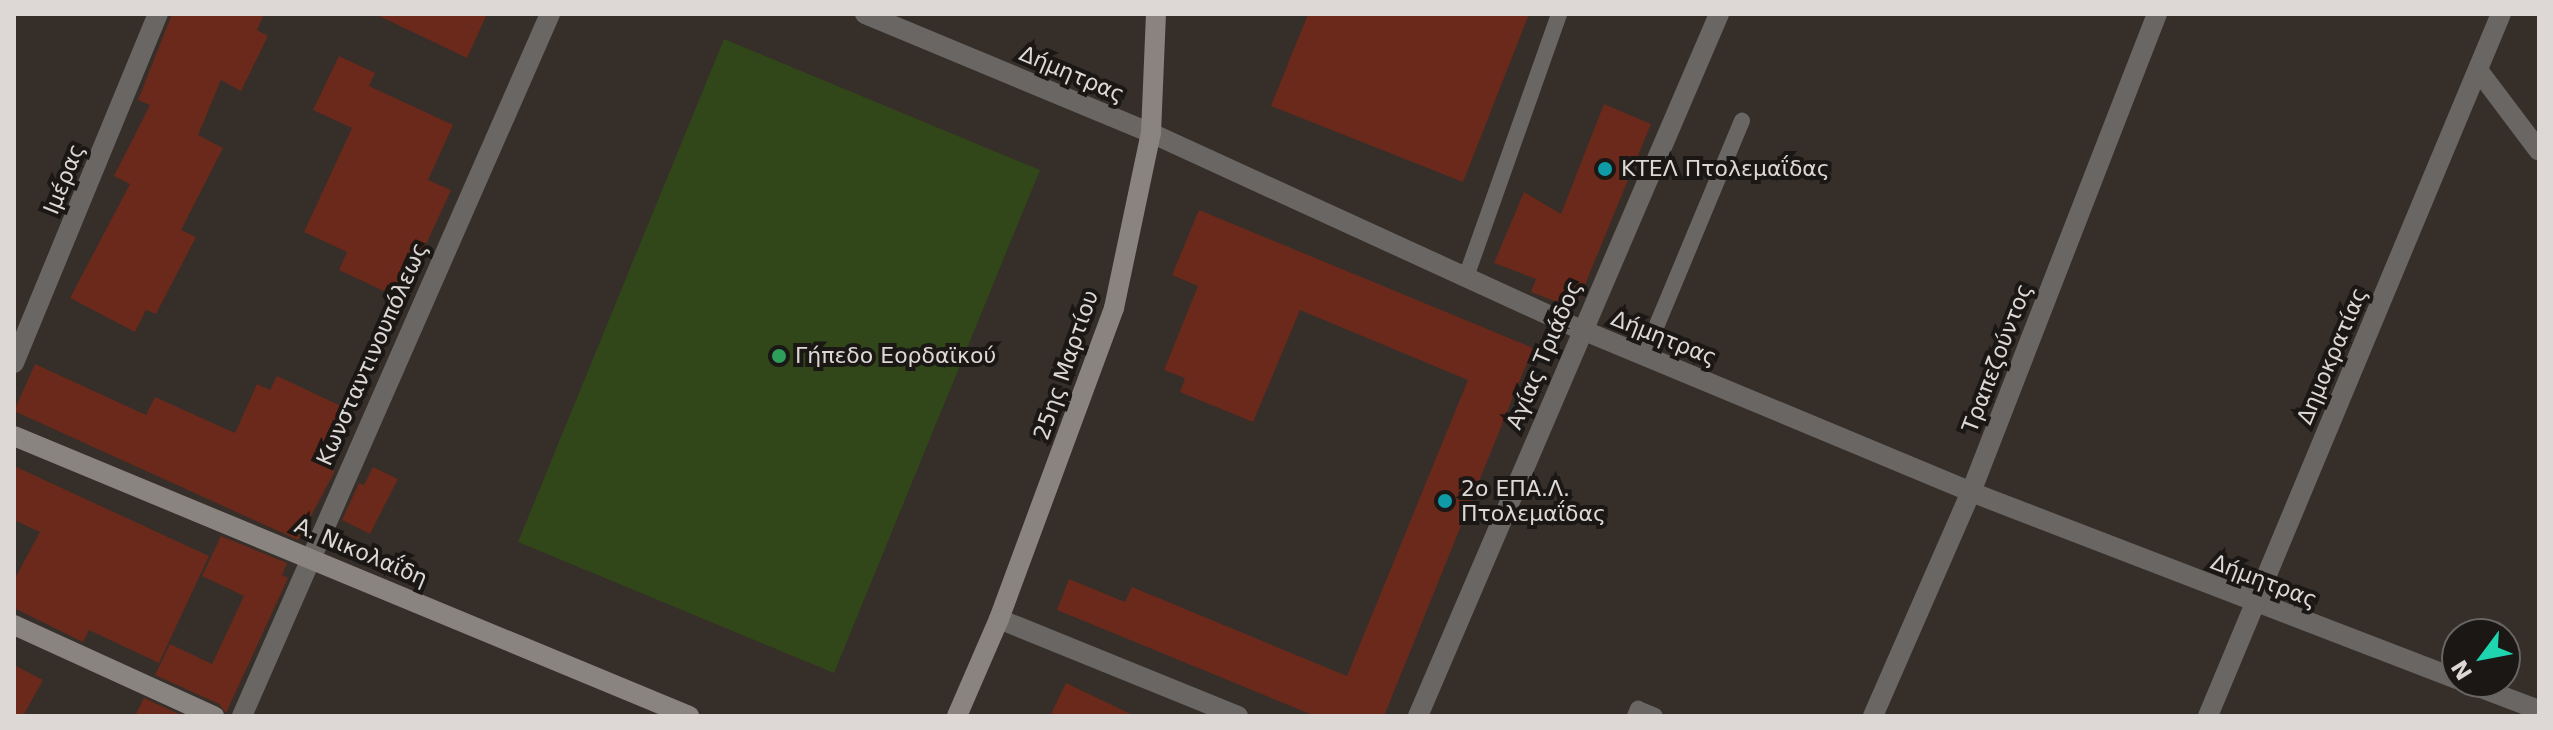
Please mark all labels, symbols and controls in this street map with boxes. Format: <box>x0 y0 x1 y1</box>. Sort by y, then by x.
street label: Δήμητρας <box>1015 40 1129 108</box>
street label: Ιμέρας <box>38 140 90 218</box>
place label: ΚΤΕΛ Πτολεμαΐδας <box>1621 156 1830 182</box>
marker: ΚΤΕΛ Πτολεμαΐδας <box>1596 160 1614 178</box>
street label: Κωνσταντινουπόλεως <box>311 238 433 470</box>
street label: Αγίας Τριάδος <box>1501 277 1587 433</box>
street label: Τραπεζούντος <box>1957 280 2037 436</box>
street label: Δημοκρατίας <box>2291 284 2373 428</box>
street label: 25ης Μαρτίου <box>1028 287 1104 443</box>
street label: Δήμητρας <box>1607 305 1721 371</box>
place label: Γήπεδο Εορδαϊκού <box>795 343 996 369</box>
marker: Γήπεδο Εορδαϊκού <box>770 347 788 365</box>
place label: 2ο ΕΠΑ.Λ. Πτολεμαΐδας <box>1461 475 1606 526</box>
marker: 2ο ΕΠΑ.Λ. Πτολεμαΐδας <box>1436 492 1454 510</box>
street label: Α. Νικολαΐδη <box>291 512 431 592</box>
street label: Δήμητρας <box>2207 549 2321 613</box>
north arrow <box>2441 618 2521 698</box>
text: N <box>2446 655 2477 684</box>

